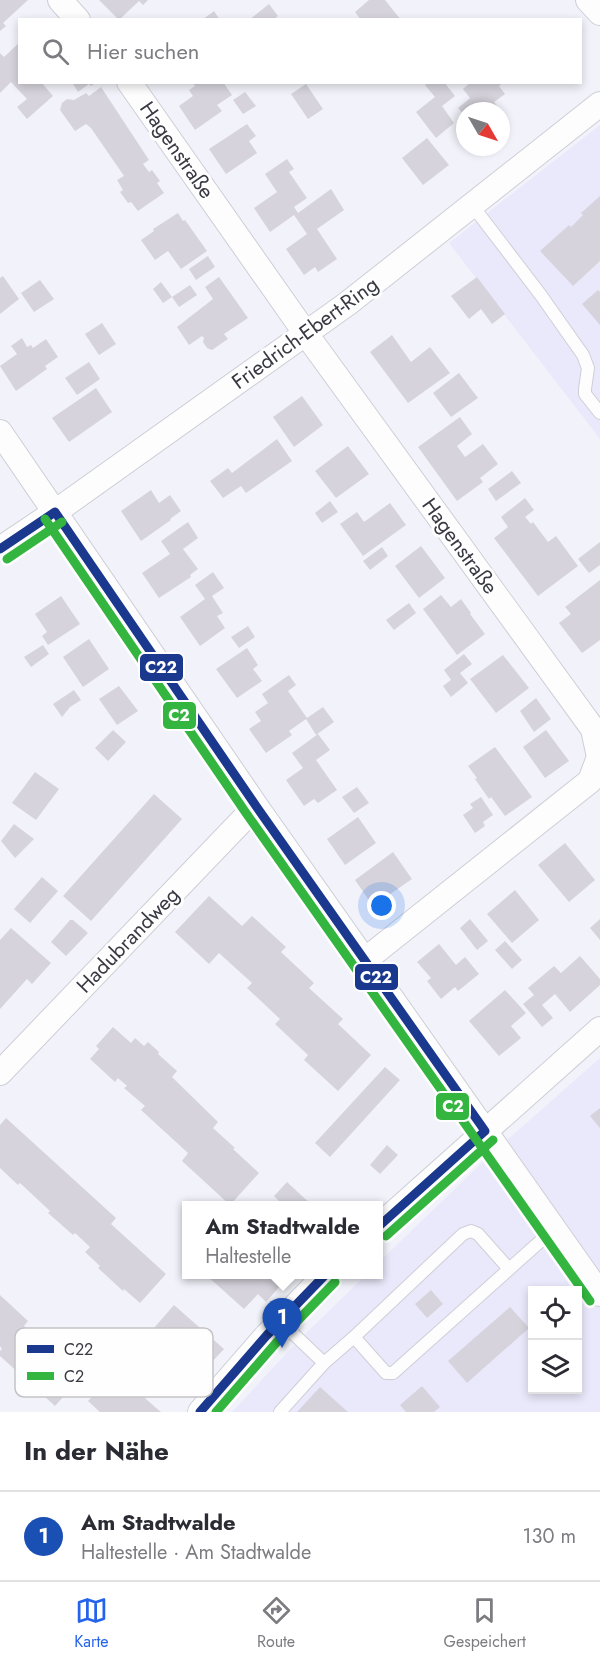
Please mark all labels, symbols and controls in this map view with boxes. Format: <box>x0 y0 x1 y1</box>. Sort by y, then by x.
search box <box>18 18 582 84</box>
icon: search <box>39 35 72 68</box>
text: Hier suchen <box>87 35 199 67</box>
street label: Hagenstraße <box>132 95 222 205</box>
north arrow <box>456 102 510 156</box>
street label: Friedrich-Ebert-Ring <box>225 269 385 397</box>
street label: Hagenstraße <box>415 492 505 600</box>
line badge: C22 <box>139 653 184 682</box>
text: C22 <box>145 656 177 679</box>
line badge: C2 <box>162 701 197 730</box>
text: C2 <box>168 704 190 727</box>
street label: Hadubrandweg <box>70 880 186 1000</box>
your location <box>367 891 396 920</box>
line badge: C22 <box>354 963 399 991</box>
text: C22 <box>360 966 392 989</box>
line badge: C2 <box>435 1092 470 1121</box>
text: C2 <box>442 1095 464 1118</box>
popup <box>182 1201 383 1279</box>
text: Am Stadtwalde <box>205 1210 360 1242</box>
text: Haltestelle <box>205 1242 291 1271</box>
map controls <box>528 1286 582 1394</box>
button: locate <box>528 1286 582 1340</box>
pin: 1 <box>262 1298 302 1348</box>
legend <box>15 1328 213 1397</box>
text: C22 <box>64 1338 93 1361</box>
button: layers <box>528 1340 582 1394</box>
text: C2 <box>64 1365 84 1388</box>
text: In der Nähe <box>24 1432 169 1470</box>
text: Am Stadtwalde <box>81 1506 236 1538</box>
text: 1 <box>38 1522 49 1551</box>
text: 130 m <box>522 1522 576 1551</box>
text: Haltestelle · Am Stadtwalde <box>81 1538 311 1567</box>
tab: Karte <box>74 1594 109 1653</box>
tab: Route <box>257 1594 295 1653</box>
tab: Gespeichert <box>444 1594 526 1653</box>

